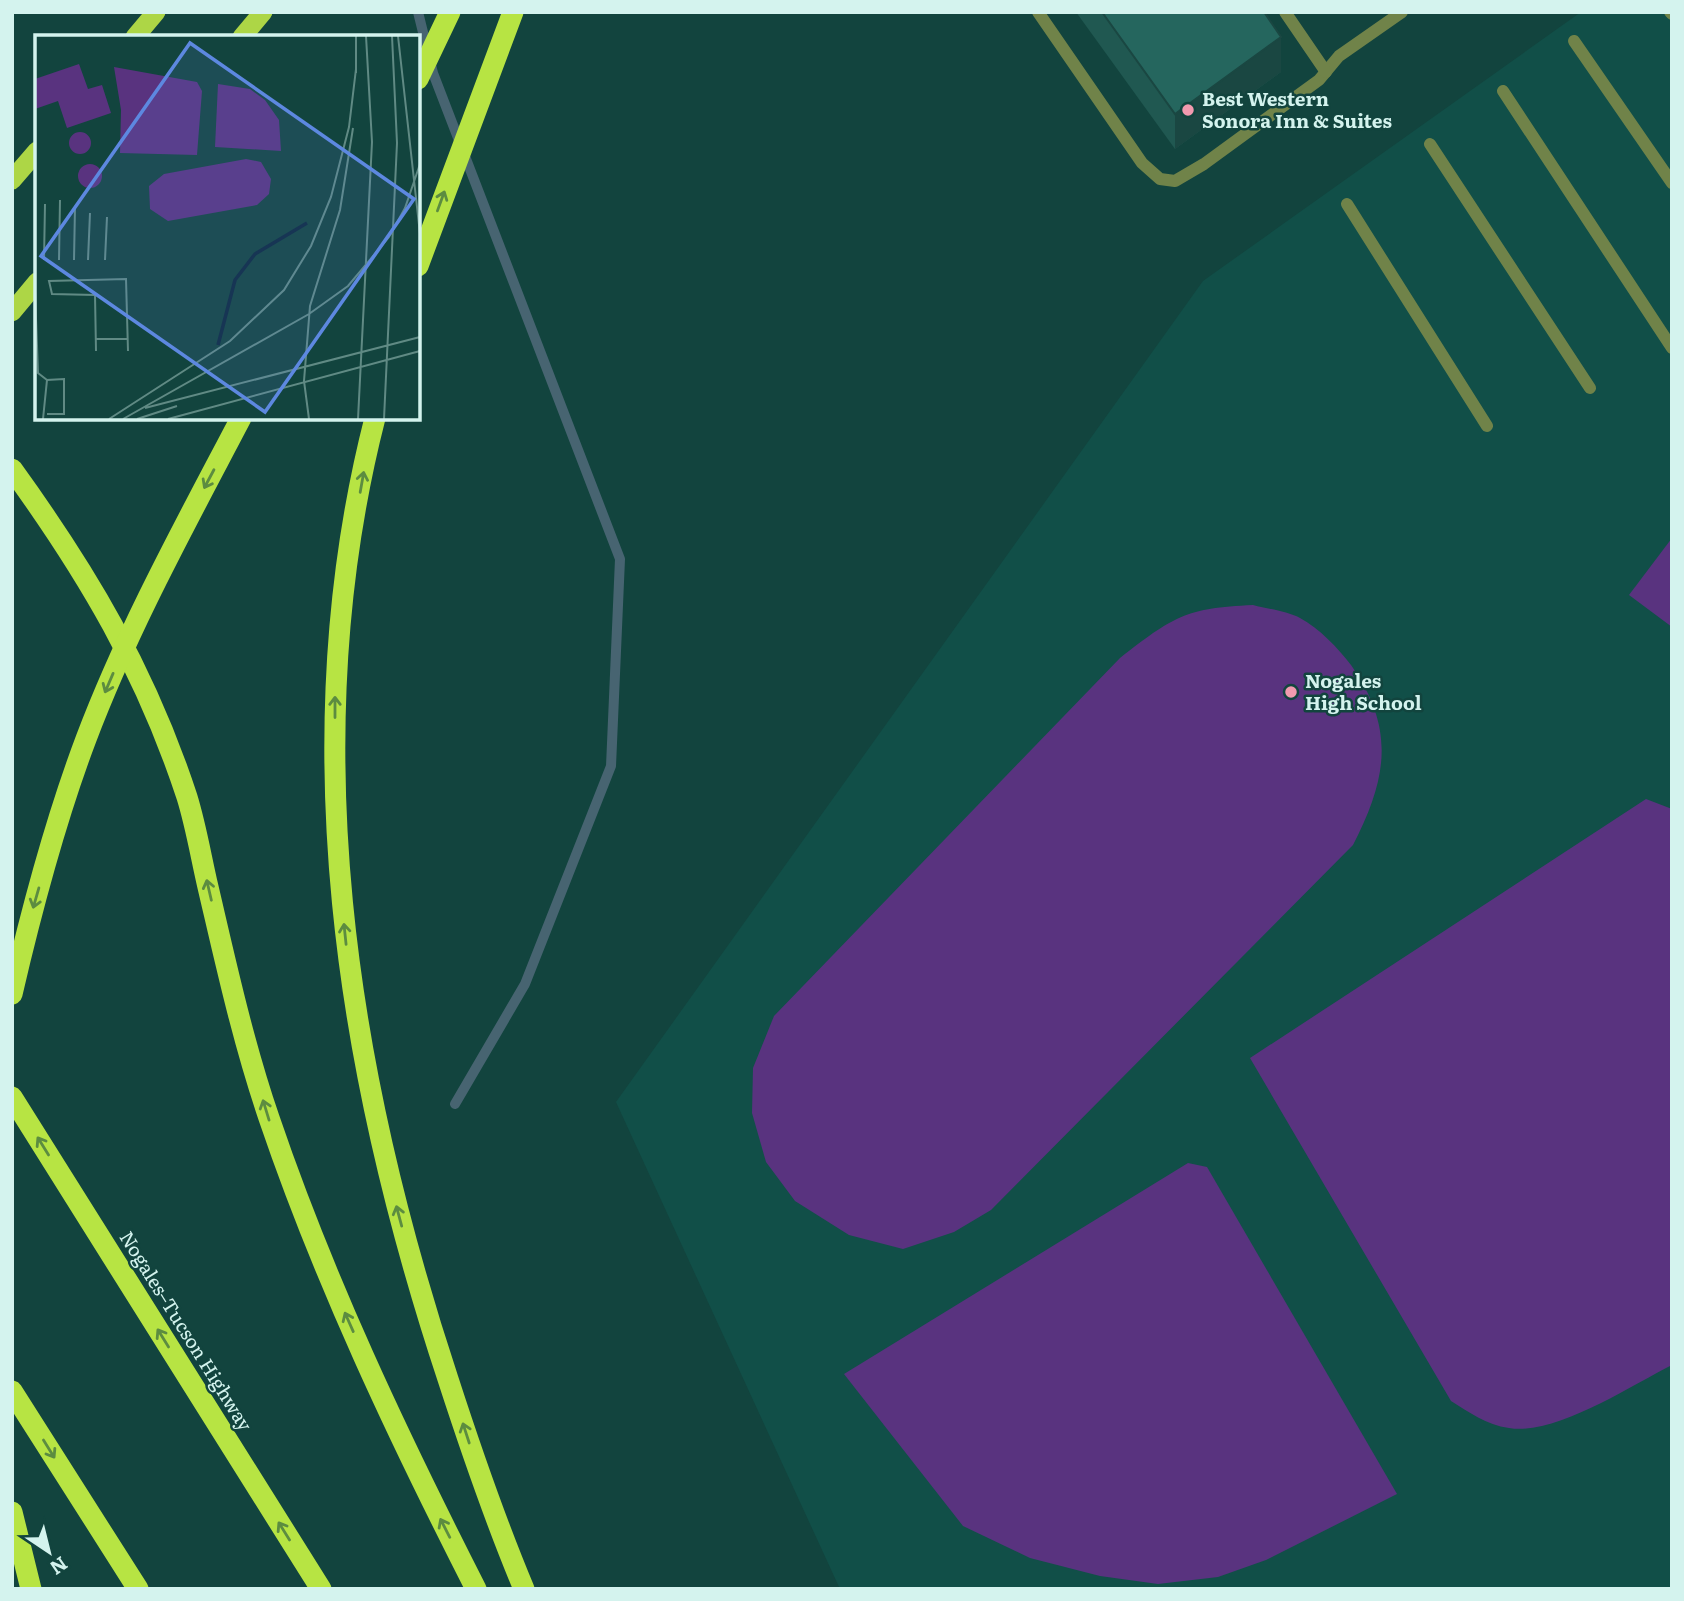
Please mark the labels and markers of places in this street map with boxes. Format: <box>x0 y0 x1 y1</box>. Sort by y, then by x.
place label: Best Western Sonora Inn & Suites <box>1202 84 1392 134</box>
marker: Best Western Sonora Inn & Suites <box>1180 102 1196 118</box>
place label: Nogales High School <box>1305 666 1422 716</box>
marker: Nogales High School <box>1283 684 1299 700</box>

